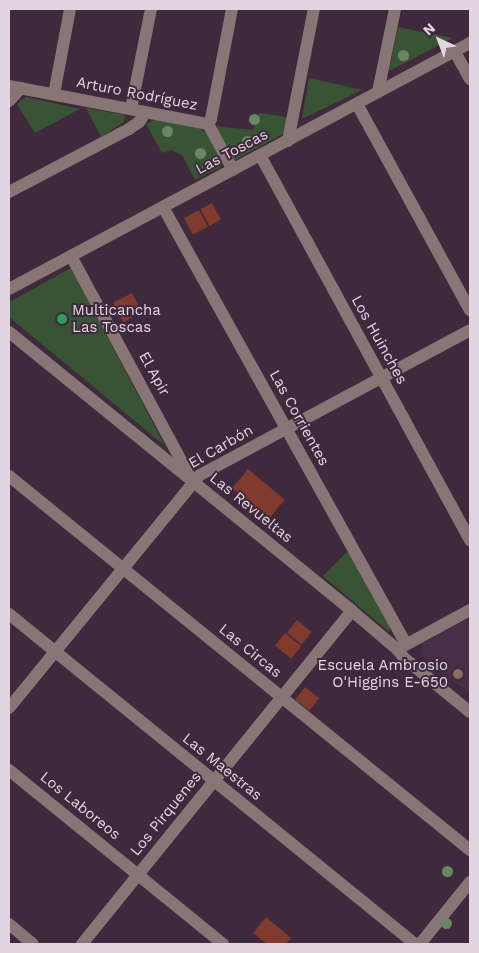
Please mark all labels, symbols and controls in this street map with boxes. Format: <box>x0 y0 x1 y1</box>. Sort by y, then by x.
north arrow <box>414 15 464 65</box>
text: N <box>420 20 438 38</box>
street label: Arturo Rodríguez <box>75 73 199 115</box>
street label: Las Toscas <box>193 125 271 179</box>
street label: Los Huinches <box>347 293 411 387</box>
place label: Multicancha Las Toscas <box>72 301 161 336</box>
marker: Multicancha Las Toscas <box>56 313 68 325</box>
street label: El Apir <box>134 348 174 400</box>
street label: Las Corrientes <box>265 367 333 469</box>
street label: El Carbón <box>185 421 257 473</box>
street label: Las Revueltas <box>206 469 296 547</box>
street label: Las Circas <box>215 620 285 682</box>
place label: Escuela Ambrosio O'Higgins E-650 <box>317 656 448 691</box>
marker: Escuela Ambrosio O'Higgins E-650 <box>452 668 464 680</box>
street label: Las Maestras <box>179 730 265 804</box>
street label: Los Laboreos <box>36 768 124 844</box>
street label: Los Pirquenes <box>127 768 205 860</box>

